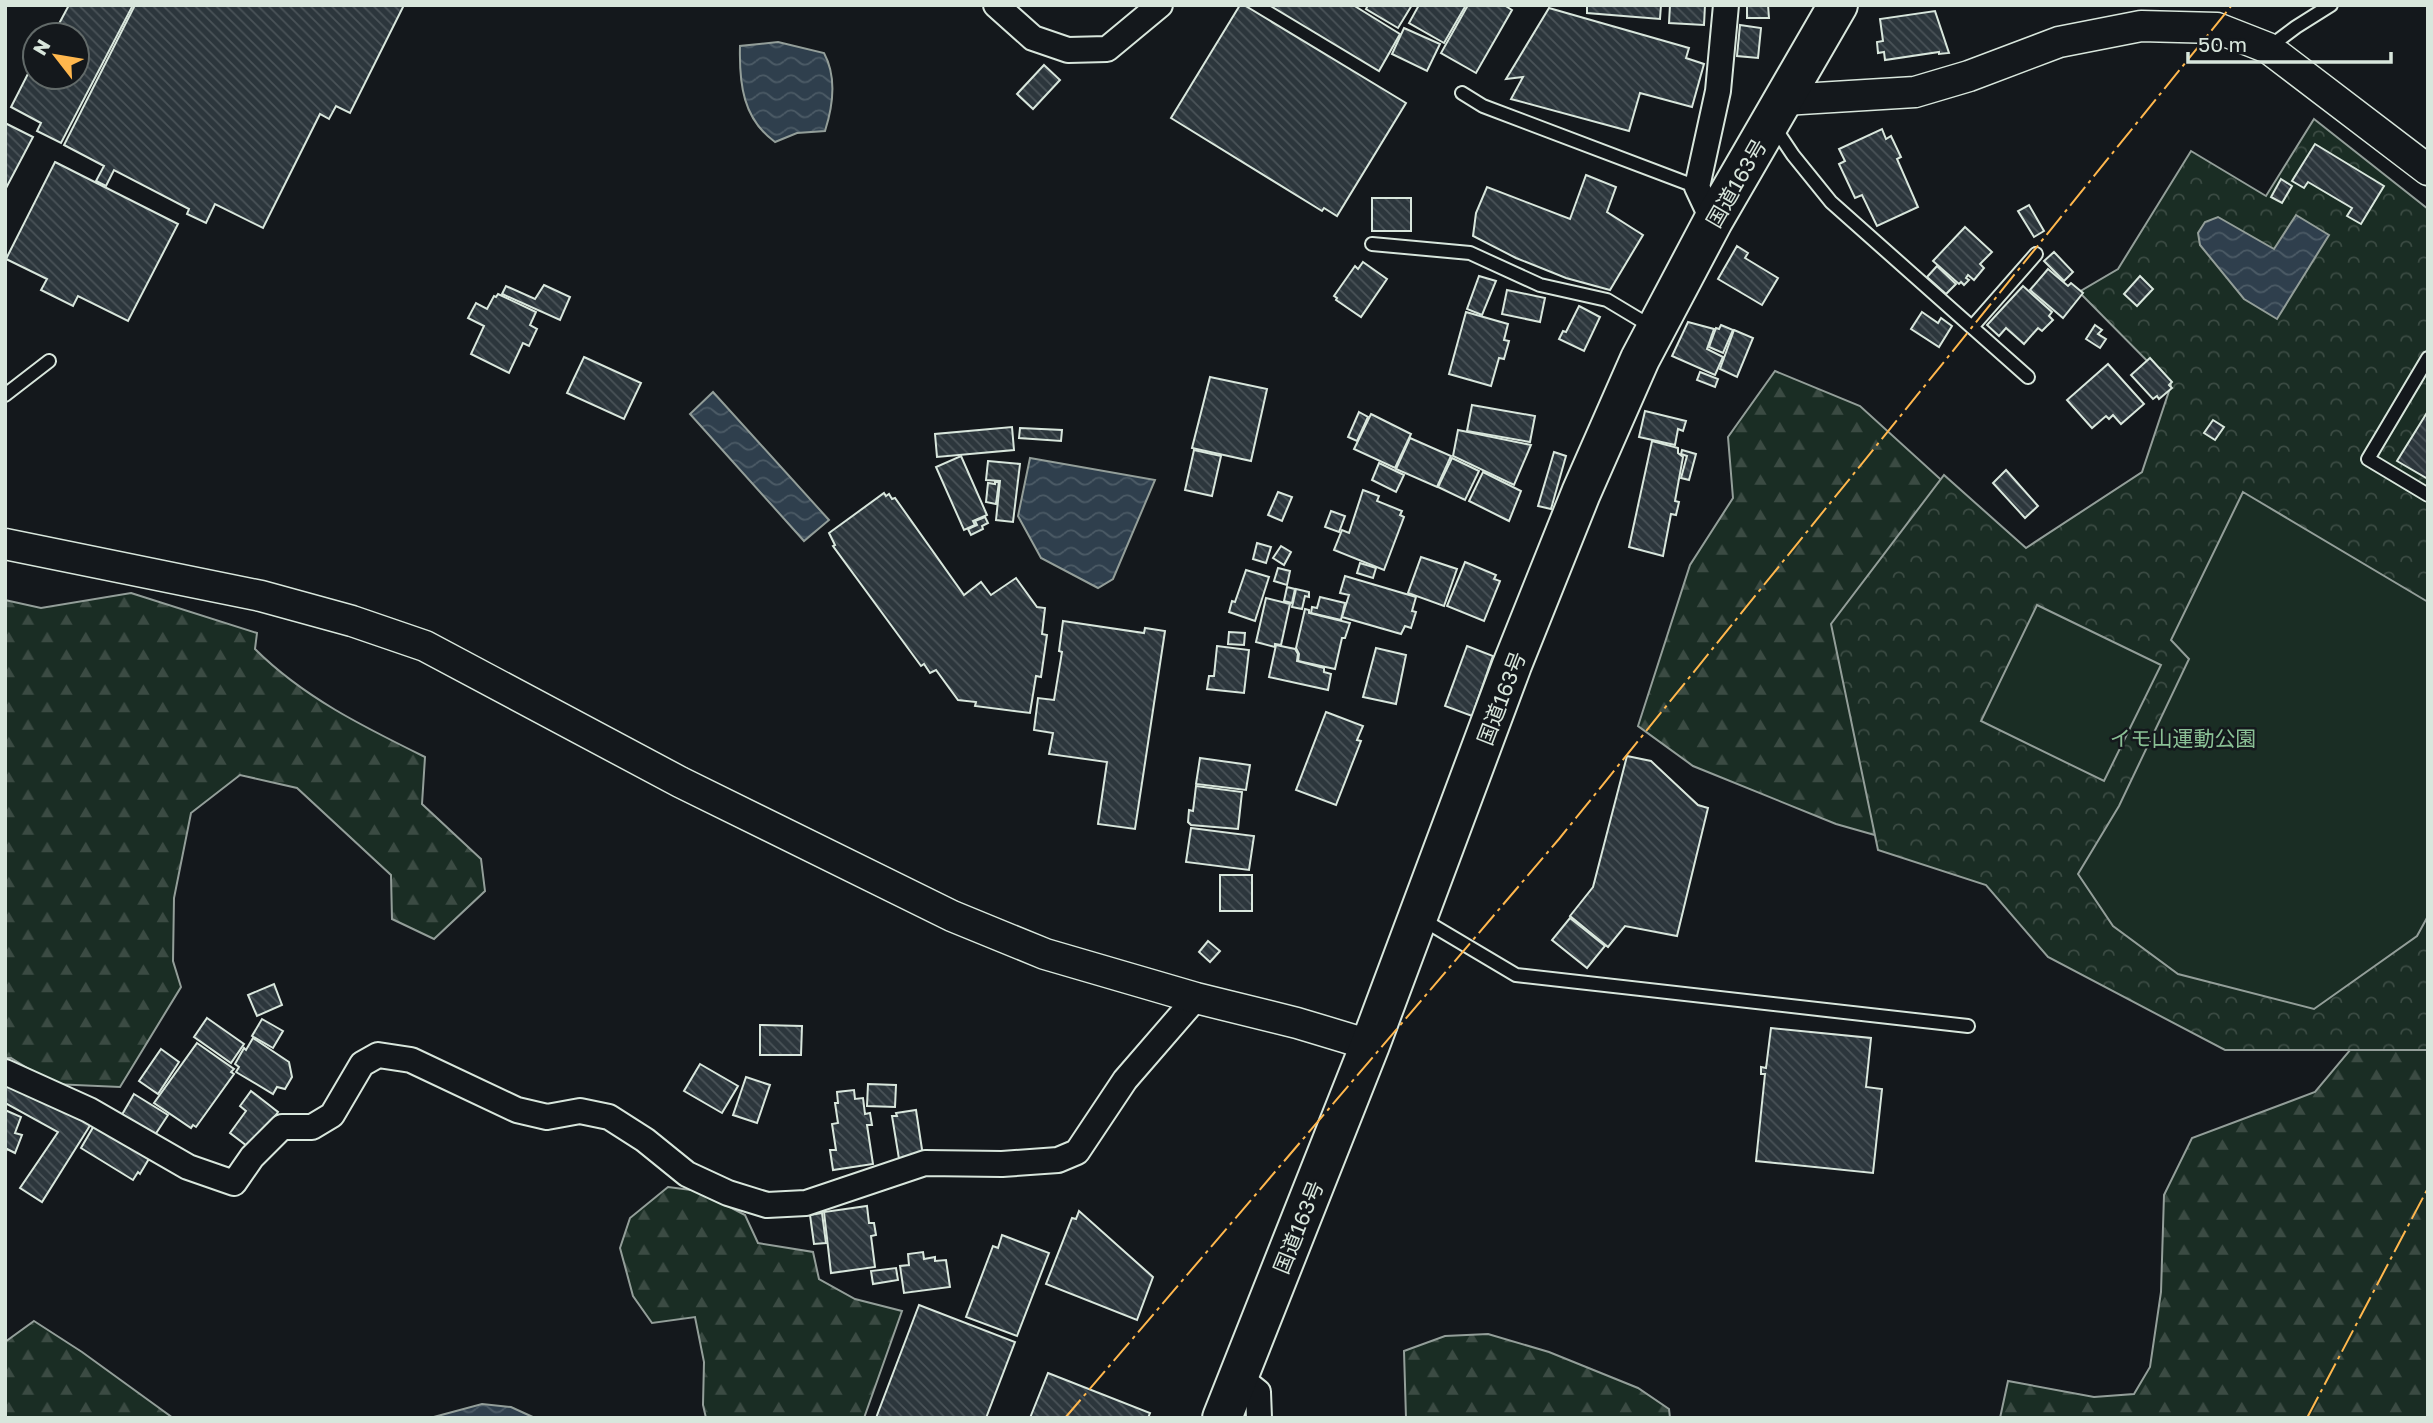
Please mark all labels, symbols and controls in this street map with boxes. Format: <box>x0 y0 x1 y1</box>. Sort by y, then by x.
north arrow <box>21 21 91 91</box>
scale bar <box>2188 21 2391 65</box>
text: 50 m <box>2198 31 2247 57</box>
text: N <box>27 35 55 59</box>
street label: 国道163号 <box>1700 134 1772 232</box>
street label: 国道163号 <box>1471 648 1531 748</box>
park label: イモ山運動公園 <box>2110 725 2257 751</box>
street label: 国道163号 <box>1268 1177 1328 1277</box>

